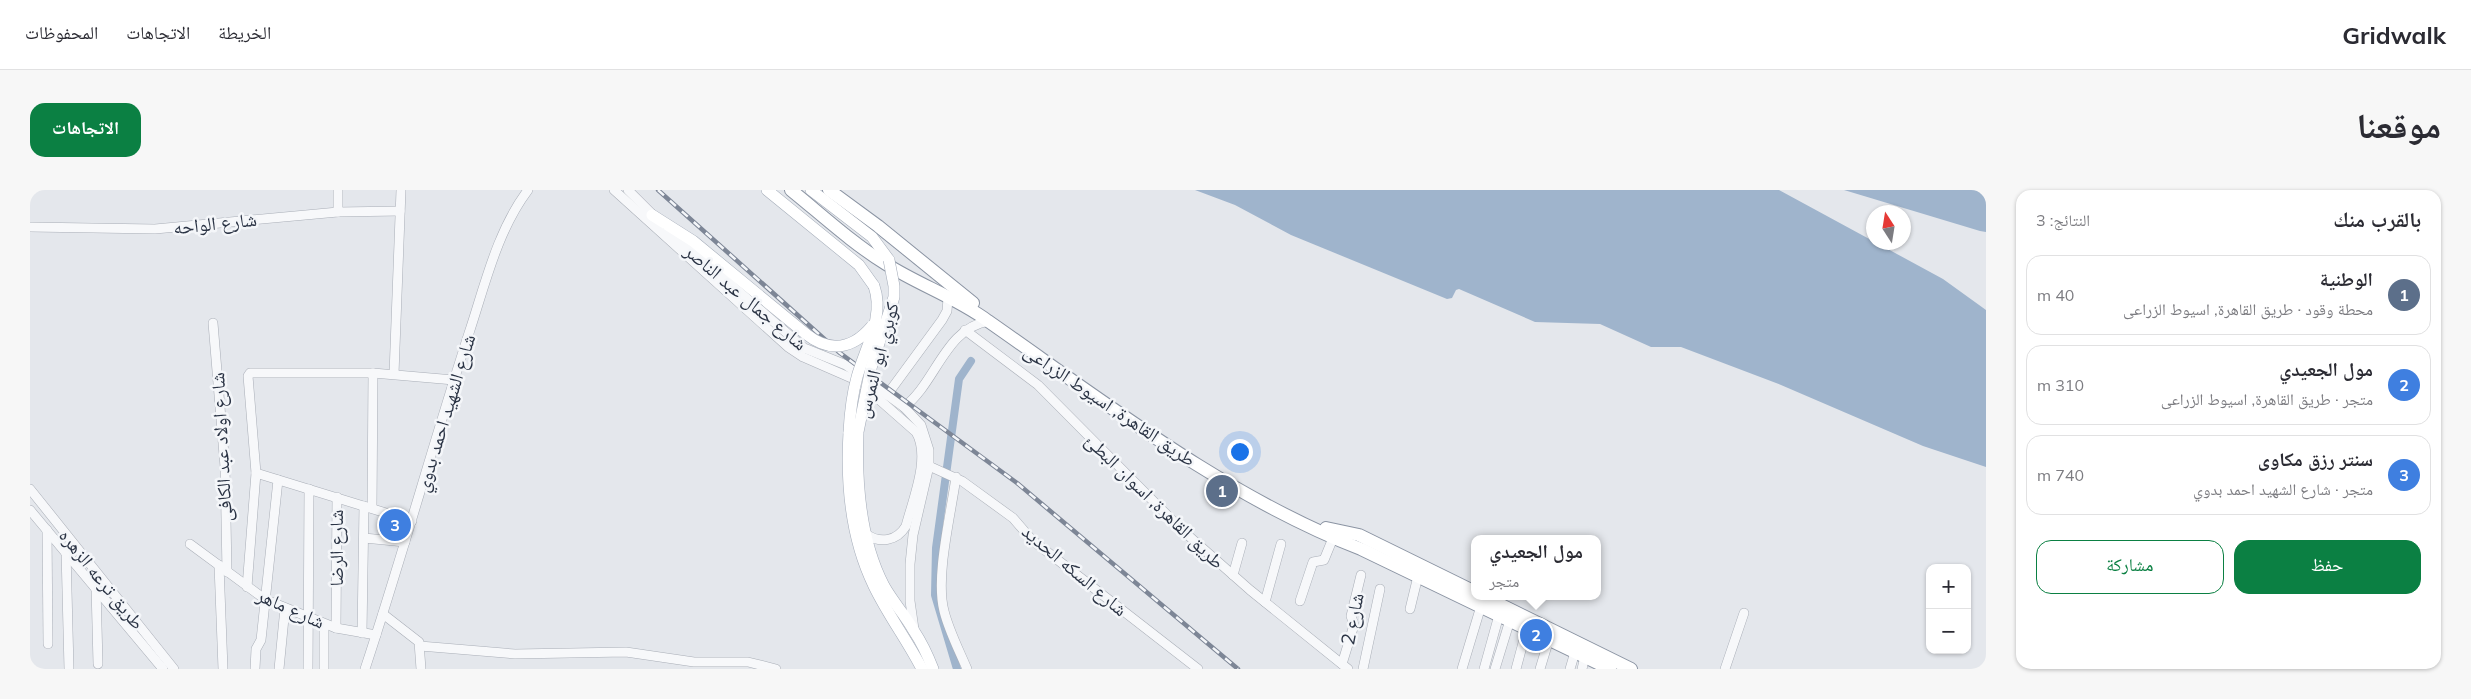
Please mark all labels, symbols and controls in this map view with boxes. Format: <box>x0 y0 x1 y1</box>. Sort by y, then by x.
text: Gridwalk <box>2342 20 2446 50</box>
text: المحفوظات <box>25 21 98 44</box>
text: الاتجاهات <box>126 21 190 44</box>
text: الخريطة <box>218 21 271 44</box>
button: الاتجاهات <box>30 103 141 157</box>
text: موقعنا <box>2356 103 2441 147</box>
north arrow <box>1866 205 1911 250</box>
text: بالقرب منك <box>2333 206 2421 232</box>
street label: شارع الواحه <box>172 207 258 239</box>
text: النتائج: 3 <box>2036 210 2090 230</box>
street label: شارع جمال عبد الناصر <box>679 238 812 355</box>
text: الوطنية <box>2320 267 2373 291</box>
text: 40 m <box>2037 285 2074 305</box>
text: 1 <box>2399 285 2409 305</box>
street label: كوبري ابو النمرس <box>850 299 908 422</box>
text: محطة وقود · طريق القاهرة, اسيوط الزراعى <box>2123 299 2373 319</box>
street label: شارع الشهيد احمد بدوي <box>410 331 484 496</box>
street label: طريق القاهرة, اسيوط الزراعى <box>1020 339 1200 471</box>
text: مول الجعيدي <box>2279 357 2373 381</box>
street label: شارع اولاد عبد الكافى <box>205 372 237 522</box>
text: 310 m <box>2037 375 2084 395</box>
text: 2 <box>2399 375 2409 395</box>
text: متجر · طريق القاهرة, اسيوط الزراعى <box>2161 389 2373 409</box>
street label: طريق القاهرة, اسوان البطئ <box>1080 428 1230 574</box>
your location <box>1227 439 1253 465</box>
text: سنتر رزق مكاوى <box>2258 447 2373 471</box>
text: 740 m <box>2037 465 2084 485</box>
text: 3 <box>2399 465 2409 485</box>
pin: 1 <box>1206 472 1238 510</box>
text: متجر · شارع الشهيد احمد بدوي <box>2193 479 2373 499</box>
pin: 3 <box>379 506 411 544</box>
street label: شارع الرضا <box>324 509 348 587</box>
street label: شارع السكه الحديد <box>1017 519 1133 621</box>
street label: طريق ترعه الزهره <box>54 524 150 634</box>
popup <box>1471 535 1601 600</box>
text: مول الجعيدي <box>1489 539 1583 563</box>
button: مشاركة <box>2036 540 2224 594</box>
button: حفظ <box>2234 540 2421 594</box>
map controls <box>1926 564 1971 654</box>
button: + <box>1926 564 1971 609</box>
text: متجر <box>1489 571 1519 591</box>
street label: شارع ماهر <box>252 582 329 634</box>
street label: شارع 2 <box>1335 591 1369 647</box>
button: − <box>1926 609 1971 654</box>
pin: 2 <box>1520 616 1552 654</box>

